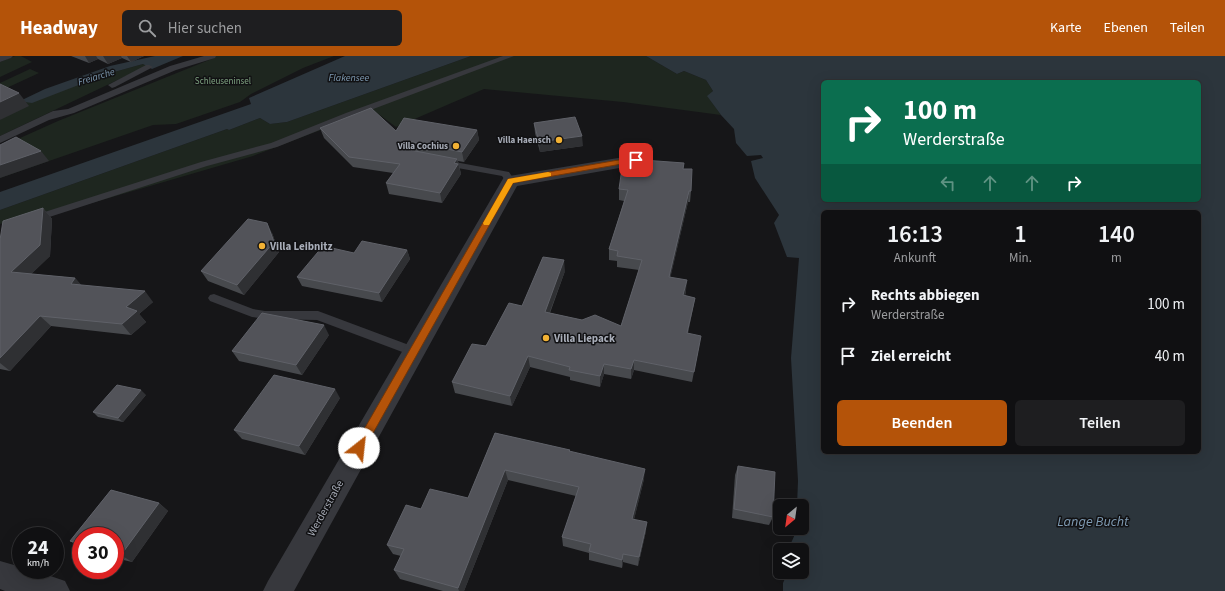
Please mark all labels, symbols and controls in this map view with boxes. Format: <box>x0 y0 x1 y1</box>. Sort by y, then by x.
search box <box>122 10 402 46</box>
text: Headway <box>20 15 98 42</box>
icon: search <box>136 17 158 39</box>
text: Hier suchen <box>168 18 242 39</box>
text: Karte <box>1050 18 1082 38</box>
text: Ebenen <box>1104 18 1148 38</box>
text: Teilen <box>1170 18 1205 38</box>
water label: Freiarche <box>76 65 117 89</box>
water label: Flakensee <box>329 71 370 85</box>
park label: Schleuseninsel <box>195 75 251 88</box>
text: 100 m <box>903 90 977 130</box>
icon: right <box>837 96 889 148</box>
text: Werderstraße <box>903 127 1005 152</box>
place label: Villa Haensch <box>497 134 551 147</box>
marker: Villa Haensch <box>554 135 564 145</box>
place label: Villa Cochius <box>397 140 448 153</box>
marker: Villa Cochius <box>451 141 461 151</box>
pin <box>619 143 653 177</box>
icon: arrive <box>625 149 647 171</box>
icon: left <box>937 172 959 194</box>
icon: ahead <box>979 172 1001 194</box>
icon: ahead <box>1021 172 1043 194</box>
icon: right <box>1063 172 1085 194</box>
text: 16:13 <box>887 217 943 252</box>
text: 1 <box>1014 217 1027 252</box>
text: 140 <box>1098 217 1135 252</box>
place label: Villa Leibnitz <box>269 239 333 254</box>
marker: Villa Leibnitz <box>257 241 267 251</box>
text: Ankunft <box>894 249 936 267</box>
text: Min. <box>1009 249 1032 267</box>
text: m <box>1111 249 1122 267</box>
text: Rechts abbiegen <box>871 285 980 306</box>
icon: right <box>837 293 859 315</box>
text: 100 m <box>1147 294 1185 315</box>
text: Werderstraße <box>871 306 944 324</box>
place label: Villa Liepack <box>553 331 615 346</box>
marker: Villa Liepack <box>541 333 551 343</box>
icon: arrive <box>837 345 859 367</box>
text: Ziel erreicht <box>871 346 951 367</box>
text: 40 m <box>1155 346 1185 367</box>
button: Beenden <box>837 400 1007 446</box>
button: Teilen <box>1015 400 1185 446</box>
position arrow <box>338 427 380 469</box>
street label: Werderstraße <box>304 477 347 539</box>
north arrow <box>773 499 809 535</box>
map controls <box>773 499 809 579</box>
water label: Lange Bucht <box>1057 512 1129 532</box>
speed limit sign: 30 <box>72 527 124 579</box>
text: 24 <box>27 534 49 562</box>
button: layers <box>773 543 809 579</box>
text: km/h <box>27 556 49 570</box>

